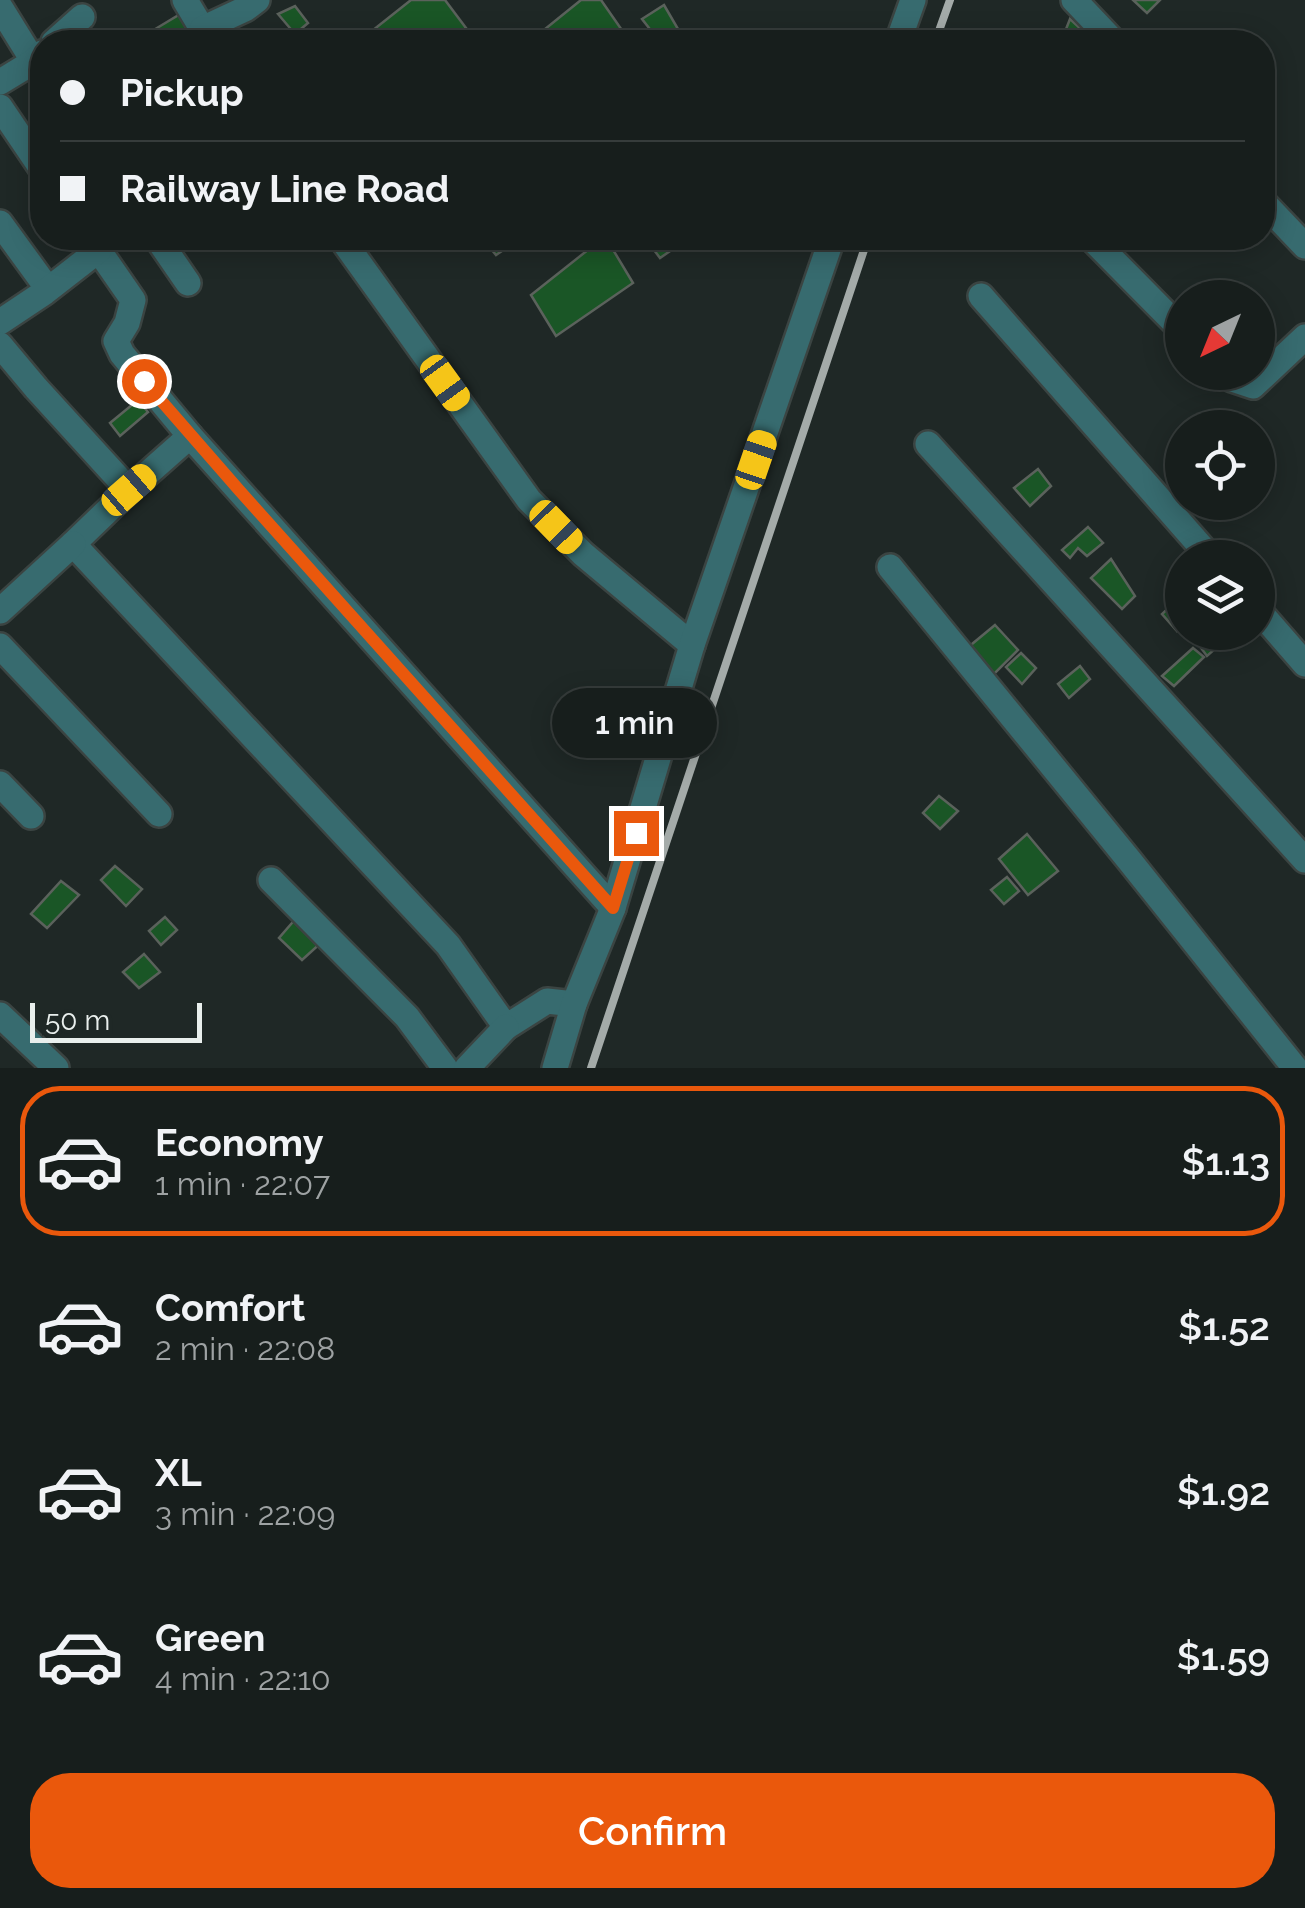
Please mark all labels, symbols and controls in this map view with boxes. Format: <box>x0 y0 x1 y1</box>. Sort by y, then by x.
text: Pickup <box>120 70 244 115</box>
text: Railway Line Road <box>120 166 450 211</box>
north arrow <box>1165 280 1275 390</box>
map controls <box>1165 280 1275 650</box>
car <box>415 350 475 416</box>
route start <box>122 359 167 404</box>
button: locate <box>1165 410 1275 520</box>
car <box>732 427 780 493</box>
car <box>97 459 161 521</box>
car <box>524 495 588 559</box>
button: layers <box>1165 540 1275 650</box>
callout: 1 min <box>554 688 718 758</box>
text: 1 min <box>595 704 674 741</box>
route end <box>614 811 659 856</box>
scale bar <box>30 998 202 1042</box>
text: 50 m <box>45 1004 110 1037</box>
icon: car <box>35 1116 125 1206</box>
text: Economy <box>155 1120 324 1165</box>
text: $1.13 <box>1181 1139 1270 1184</box>
text: 1 min · 22:07 <box>155 1165 330 1202</box>
icon: car <box>35 1281 125 1371</box>
text: Comfort <box>155 1285 305 1330</box>
text: $1.52 <box>1178 1304 1270 1349</box>
text: 2 min · 22:08 <box>155 1330 335 1367</box>
icon: car <box>35 1446 125 1536</box>
text: XL <box>155 1450 202 1495</box>
text: $1.92 <box>1177 1469 1270 1514</box>
text: 3 min · 22:09 <box>155 1495 335 1532</box>
icon: car <box>35 1611 125 1701</box>
text: Green <box>155 1615 265 1660</box>
text: $1.59 <box>1177 1634 1270 1679</box>
text: 4 min · 22:10 <box>155 1660 331 1697</box>
button: Confirm <box>30 1773 1275 1888</box>

